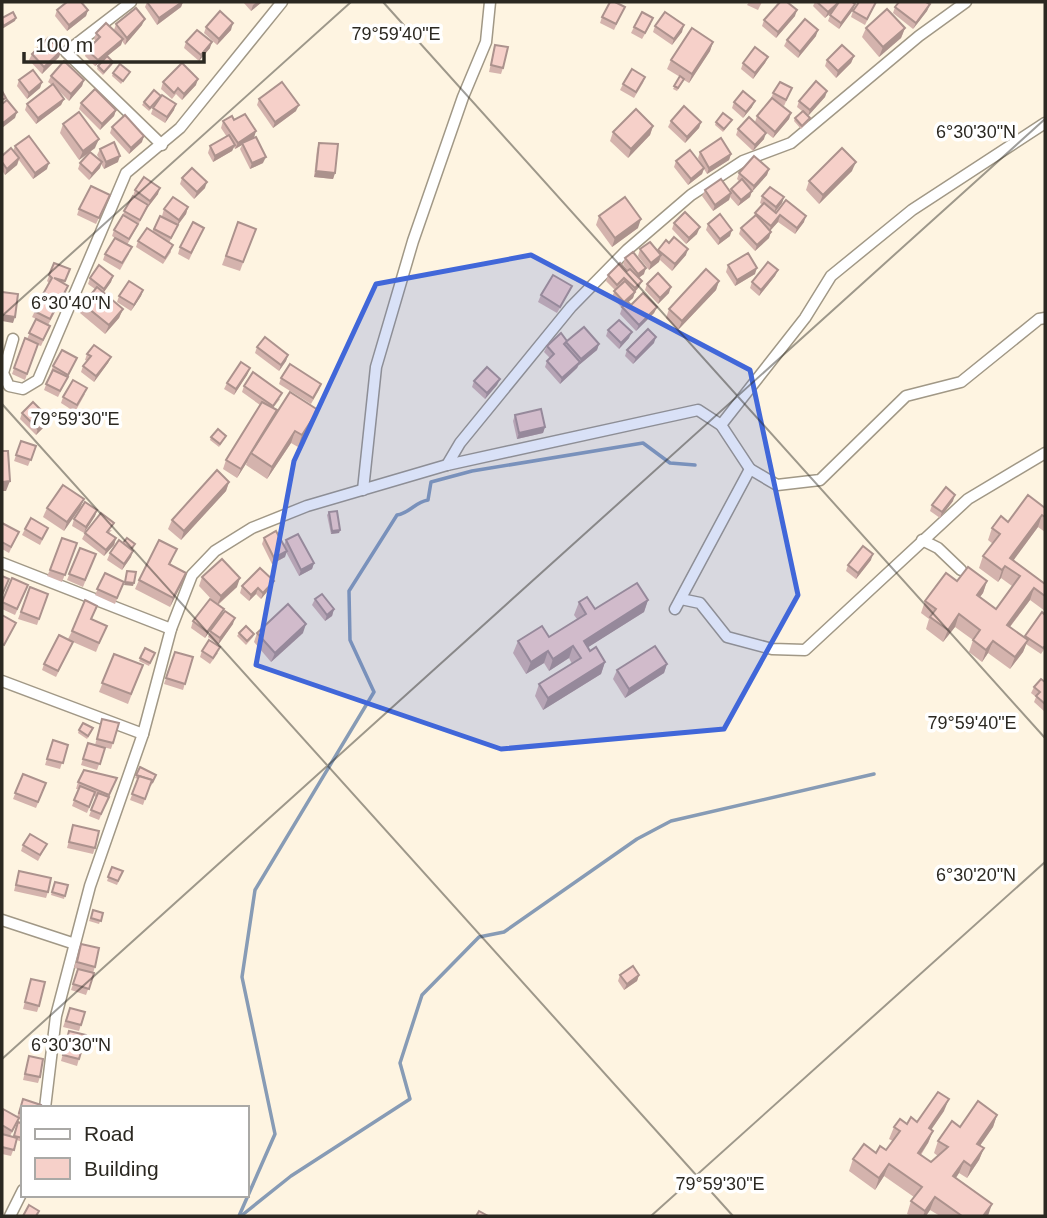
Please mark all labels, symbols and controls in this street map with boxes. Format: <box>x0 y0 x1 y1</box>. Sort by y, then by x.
scale bar <box>24 21 205 65</box>
text: 79°59'40"E <box>351 24 441 44</box>
text: 100 m <box>35 33 93 56</box>
text: 6°30'30"N <box>936 122 1016 142</box>
text: 6°30'40"N <box>31 293 111 313</box>
text: 79°59'30"E <box>30 409 120 429</box>
text: 79°59'40"E <box>927 713 1017 733</box>
text: 6°30'20"N <box>936 865 1016 885</box>
text: 6°30'30"N <box>31 1035 111 1055</box>
legend <box>21 1106 248 1197</box>
text: Road <box>84 1122 134 1145</box>
text: Building <box>84 1157 159 1180</box>
text: 79°59'30"E <box>675 1174 765 1194</box>

